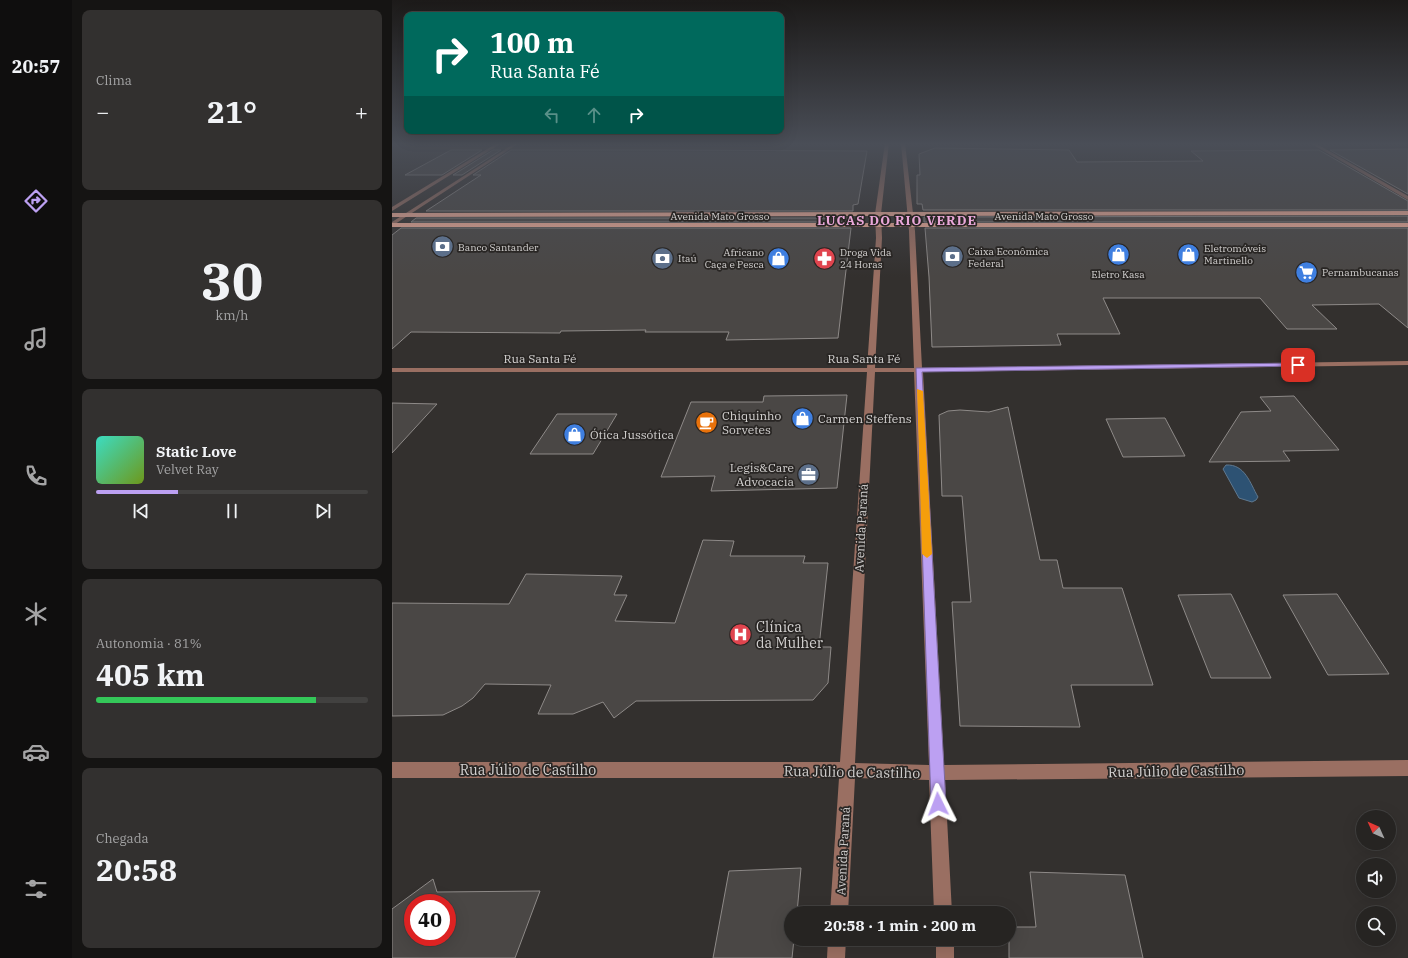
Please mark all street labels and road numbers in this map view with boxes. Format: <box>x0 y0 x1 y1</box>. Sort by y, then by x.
street label: Avenida Mato Grosso <box>671 210 770 223</box>
street label: Avenida Mato Grosso <box>995 210 1094 223</box>
street label: Rua Santa Fé <box>503 351 577 366</box>
street label: Rua Santa Fé <box>827 351 901 366</box>
street label: Avenida Paraná <box>851 483 871 573</box>
street label: Rua Júlio de Castilho <box>460 761 596 779</box>
street label: Rua Júlio de Castilho <box>1108 761 1244 781</box>
street label: Rua Júlio de Castilho <box>784 762 920 782</box>
street label: Avenida Paraná <box>833 806 853 896</box>

